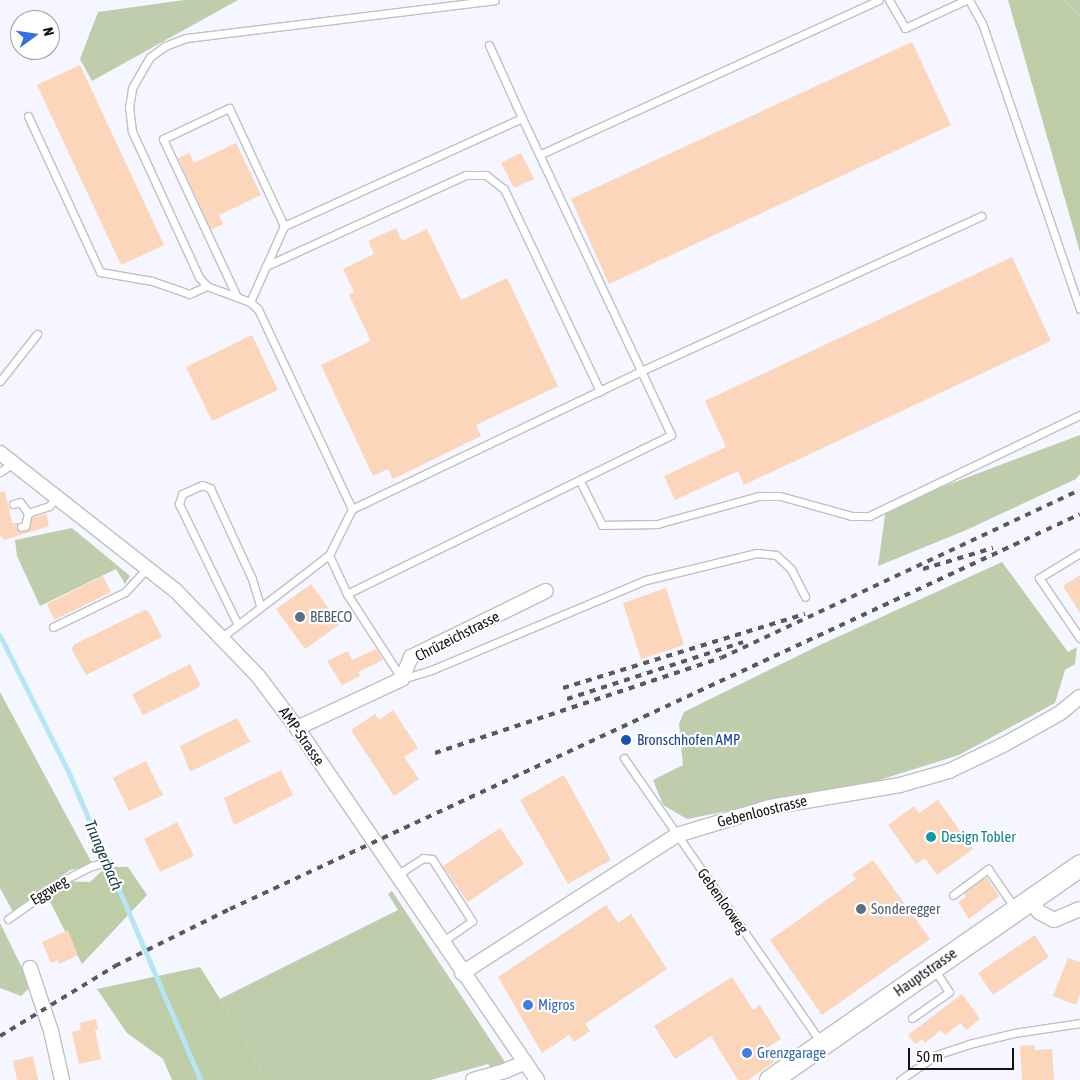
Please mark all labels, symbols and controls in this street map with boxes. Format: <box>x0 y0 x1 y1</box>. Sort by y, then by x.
north arrow <box>10 10 60 60</box>
text: N <box>40 26 57 38</box>
street label: Chrüzeichstrasse <box>412 607 502 665</box>
place label: BEBECO <box>310 608 352 626</box>
marker: BEBECO <box>294 611 306 623</box>
street label: AMP-Strasse <box>275 703 329 769</box>
place label: Bronschhofen AMP <box>637 731 740 749</box>
marker: Bronschhofen AMP <box>619 733 633 747</box>
street label: Gebenloostrasse <box>715 791 809 831</box>
water label: Trungerbach <box>81 817 127 893</box>
place label: Design Tobler <box>941 828 1016 846</box>
marker: Design Tobler <box>925 831 937 843</box>
street label: Gebenlooweg <box>694 865 752 937</box>
street label: Eggweg <box>27 871 71 909</box>
place label: Sonderegger <box>871 900 940 918</box>
marker: Sonderegger <box>855 903 867 915</box>
street label: Hauptstrasse <box>890 944 960 1000</box>
place label: Migros <box>538 996 575 1014</box>
marker: Migros <box>522 999 534 1011</box>
scale bar <box>910 1038 1016 1070</box>
place label: Grenzgarage <box>757 1044 826 1062</box>
marker: Grenzgarage <box>741 1047 753 1059</box>
text: 50 m <box>916 1048 943 1065</box>

